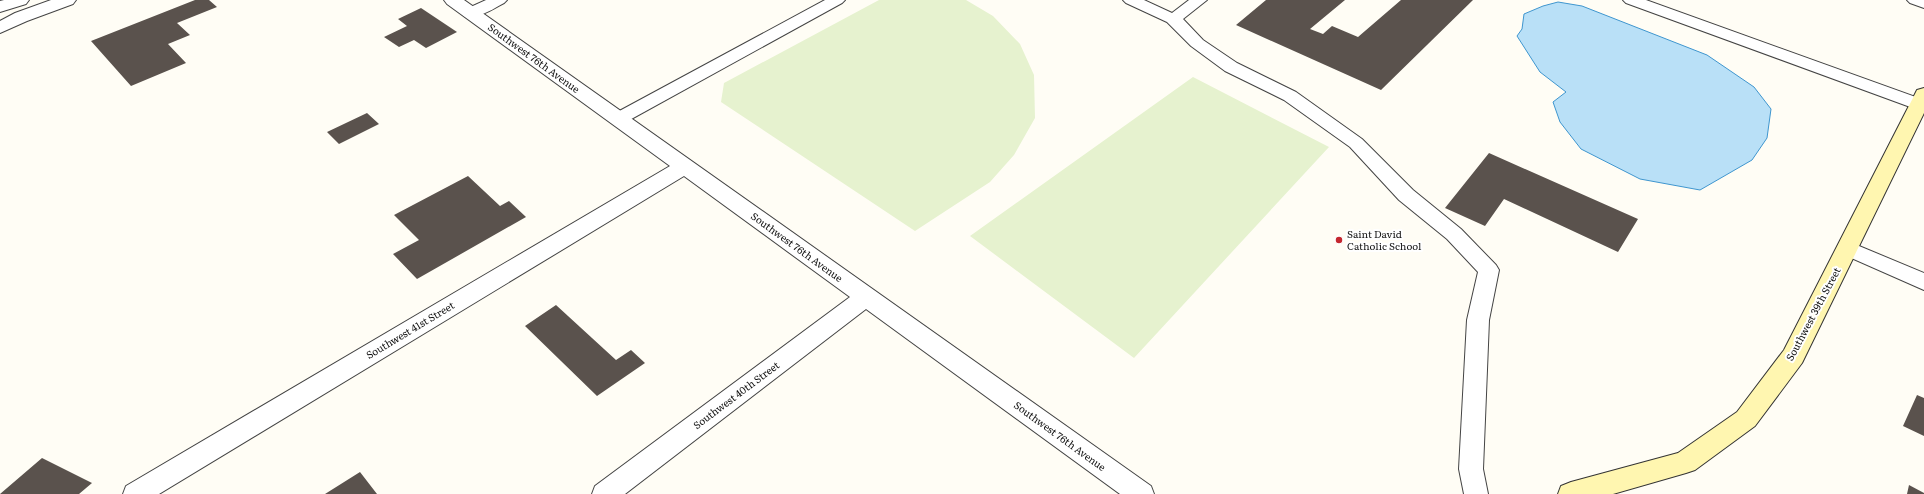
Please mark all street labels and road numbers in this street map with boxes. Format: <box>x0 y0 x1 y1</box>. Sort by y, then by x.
street label: Southwest 76th Avenue <box>485 19 583 96</box>
street label: Southwest 76th Avenue <box>748 208 846 285</box>
street label: Southwest 39th Street <box>1782 264 1844 363</box>
street label: Southwest 41st Street <box>363 297 457 362</box>
street label: Southwest 40th Street <box>689 357 782 432</box>
street label: Southwest 76th Avenue <box>1011 397 1109 474</box>

